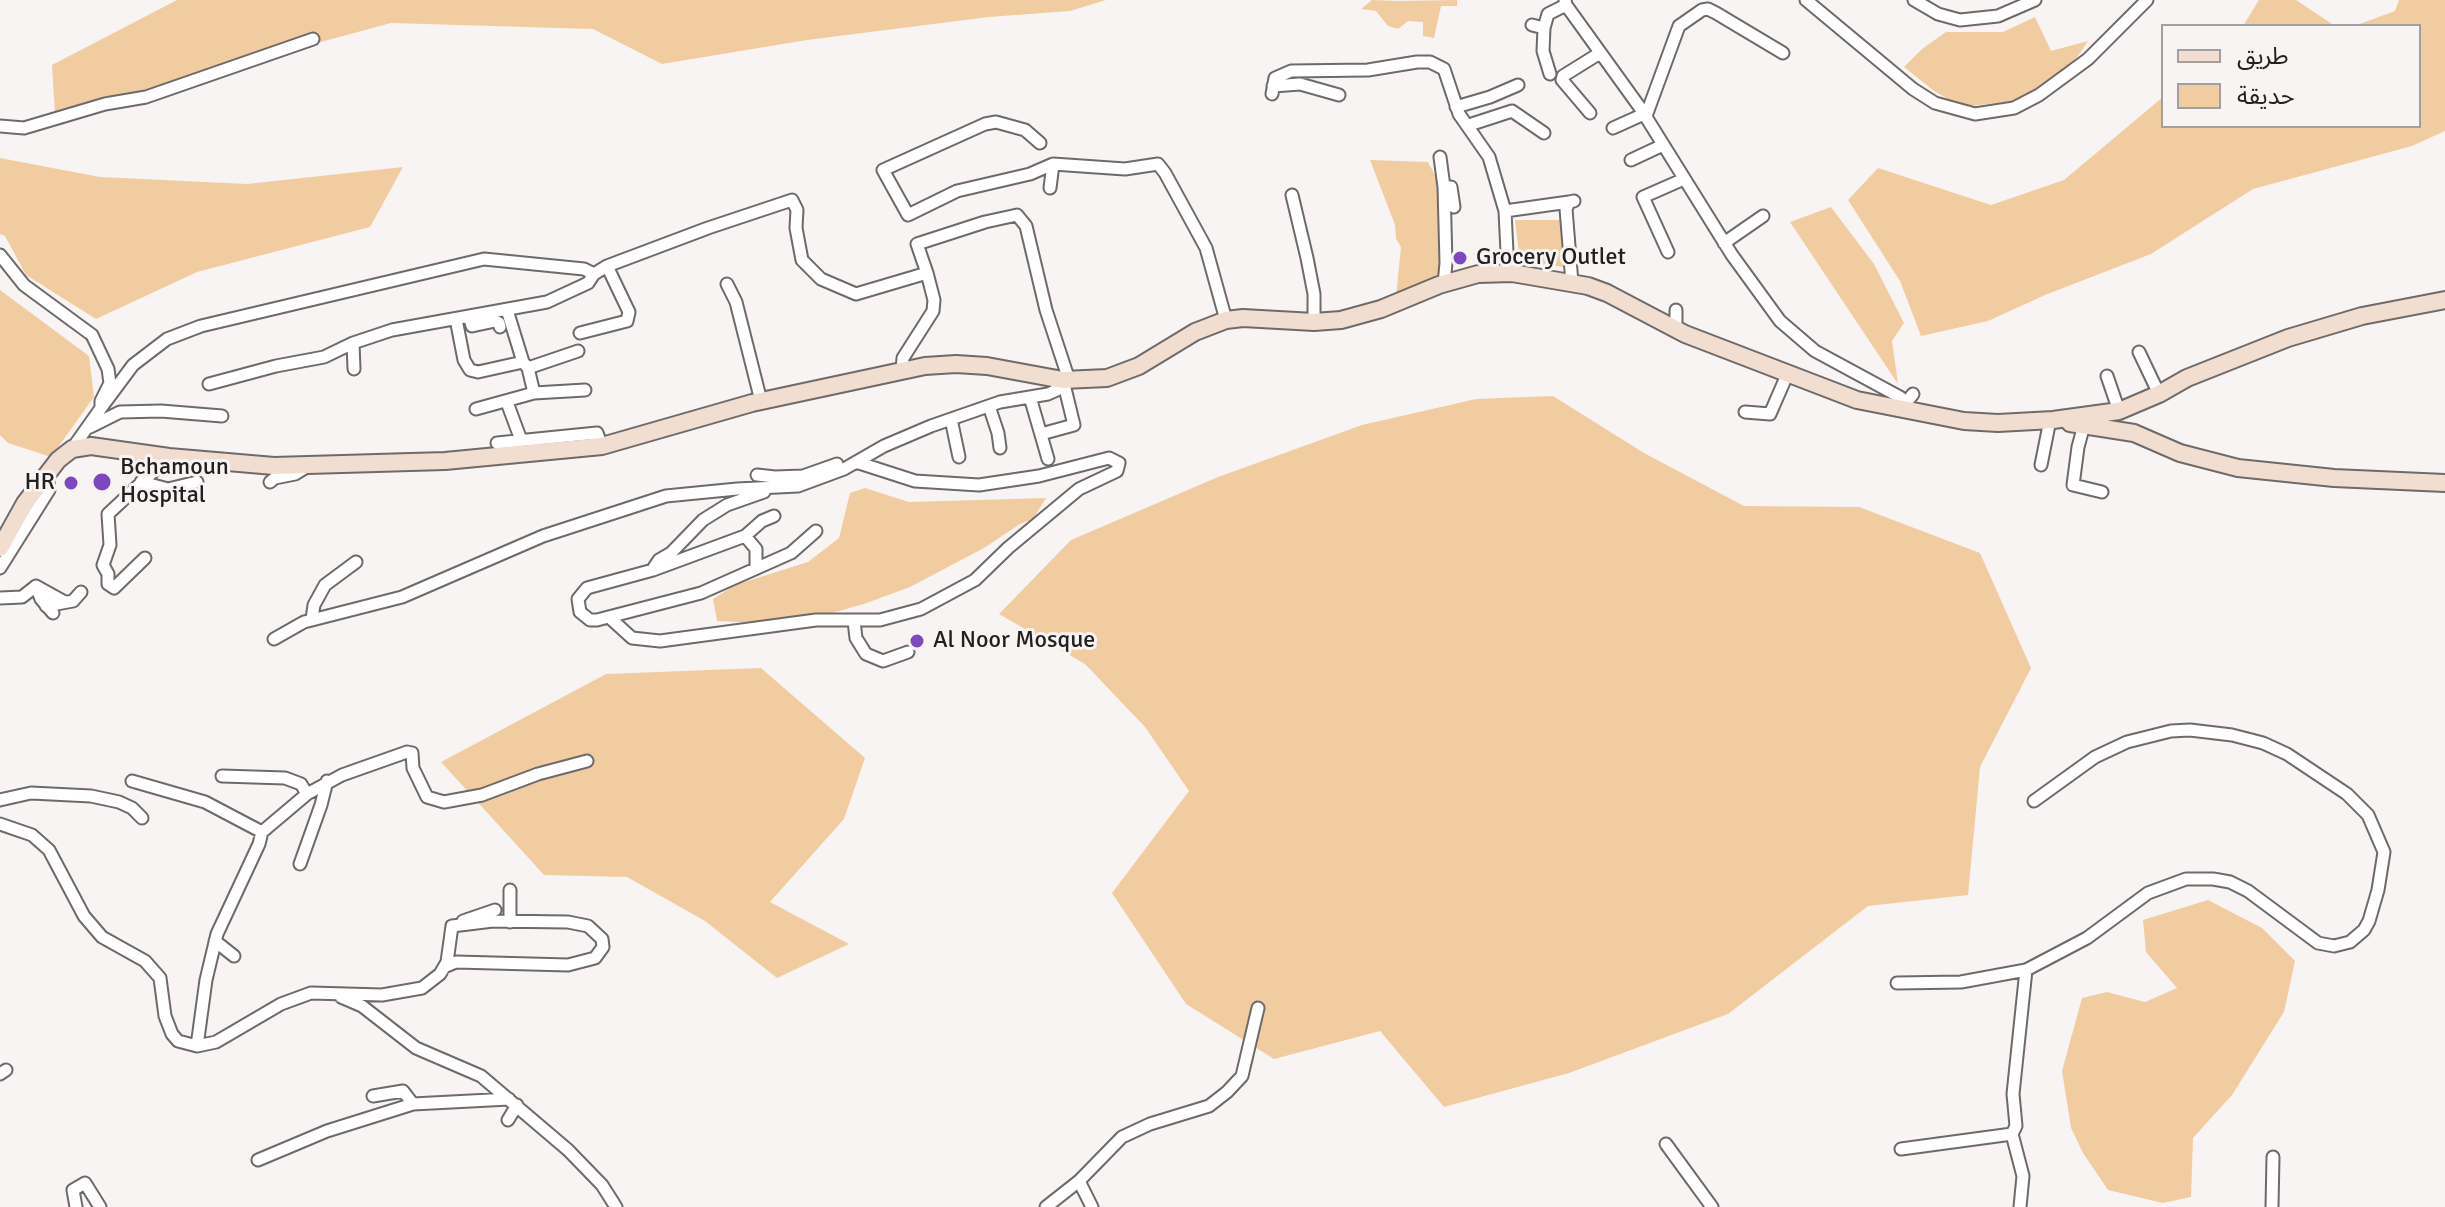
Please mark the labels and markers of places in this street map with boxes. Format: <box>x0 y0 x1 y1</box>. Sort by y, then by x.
place label: Grocery Outlet <box>1476 244 1626 272</box>
marker: Grocery Outlet <box>1451 249 1469 267</box>
place label: Bchamoun Hospital <box>120 454 229 510</box>
place label: HR <box>24 469 55 497</box>
marker: Bchamoun Hospital <box>91 471 113 493</box>
marker: HR <box>62 474 80 492</box>
place label: Al Noor Mosque <box>933 627 1095 655</box>
marker: Al Noor Mosque <box>908 632 926 650</box>

